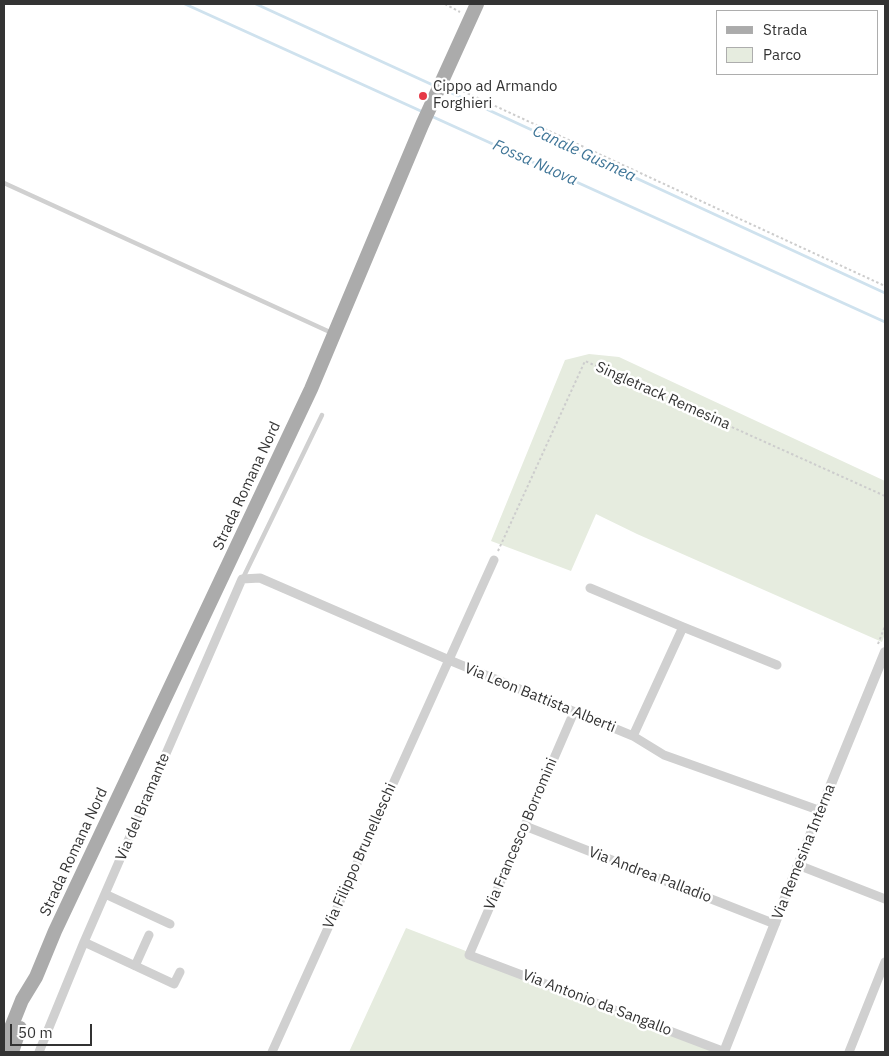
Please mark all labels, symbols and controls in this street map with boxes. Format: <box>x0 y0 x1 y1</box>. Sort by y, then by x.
legend <box>716 10 879 75</box>
text: Strada <box>763 20 807 39</box>
text: Parco <box>763 45 801 64</box>
place label: Cippo ad Armando Forghieri <box>433 78 557 113</box>
marker: Cippo ad Armando Forghieri <box>417 90 429 102</box>
water label: Canale Gusmea <box>529 122 639 186</box>
water label: Fossa Nuova <box>490 136 580 190</box>
street label: Singletrack Remesina <box>593 358 733 434</box>
street label: Strada Romana Nord <box>209 419 285 553</box>
street label: Via Leon Battista Alberti <box>462 659 618 737</box>
street label: Via del Bramante <box>112 750 174 864</box>
street label: Via Francesco Borromini <box>481 755 561 913</box>
street label: Via Filippo Brunelleschi <box>320 780 400 932</box>
street label: Via Remesina Interna <box>769 782 839 922</box>
street label: Strada Romana Nord <box>36 785 112 919</box>
street label: Via Andrea Palladio <box>586 843 714 907</box>
street label: Via Antonio da Sangallo <box>520 966 674 1040</box>
scale bar <box>12 1014 95 1046</box>
text: 50 m <box>18 1023 53 1042</box>

